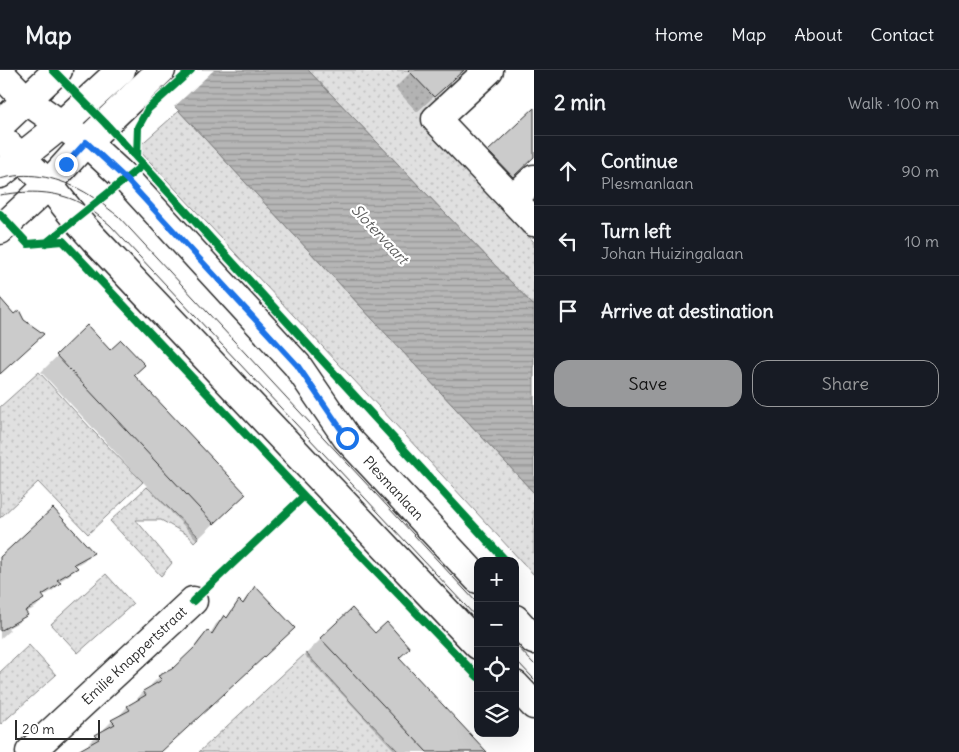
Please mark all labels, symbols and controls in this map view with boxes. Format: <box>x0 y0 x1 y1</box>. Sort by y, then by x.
text: Map <box>25 20 72 50</box>
text: Home <box>655 23 703 46</box>
text: Map <box>731 23 766 46</box>
text: About <box>794 23 842 46</box>
text: Contact <box>870 23 934 46</box>
text: 2 min <box>554 89 606 116</box>
text: Walk · 100 m <box>848 93 939 113</box>
text: Continue <box>601 149 678 173</box>
route end <box>55 153 78 176</box>
icon: ahead <box>554 157 582 185</box>
text: 90 m <box>901 161 939 181</box>
text: Plesmanlaan <box>601 173 694 193</box>
water label: Slotervaart <box>348 200 414 269</box>
text: Turn left <box>601 219 671 243</box>
icon: left <box>554 227 582 255</box>
text: 10 m <box>904 231 939 251</box>
text: Johan Huizingalaan <box>601 243 744 263</box>
icon: arrive <box>554 297 582 325</box>
text: Arrive at destination <box>601 299 774 323</box>
button: Save <box>554 360 742 407</box>
button: Share <box>752 360 939 407</box>
route start <box>336 427 359 450</box>
street label: Plesmanlaan <box>359 452 428 524</box>
map controls <box>474 557 519 737</box>
button: + <box>474 557 519 602</box>
street label: Emilie Knappertstraat <box>78 602 191 709</box>
button: − <box>474 602 519 647</box>
button: locate <box>474 647 519 692</box>
button: layers <box>474 692 519 737</box>
scale bar <box>15 717 100 740</box>
text: 20 m <box>22 720 55 738</box>

